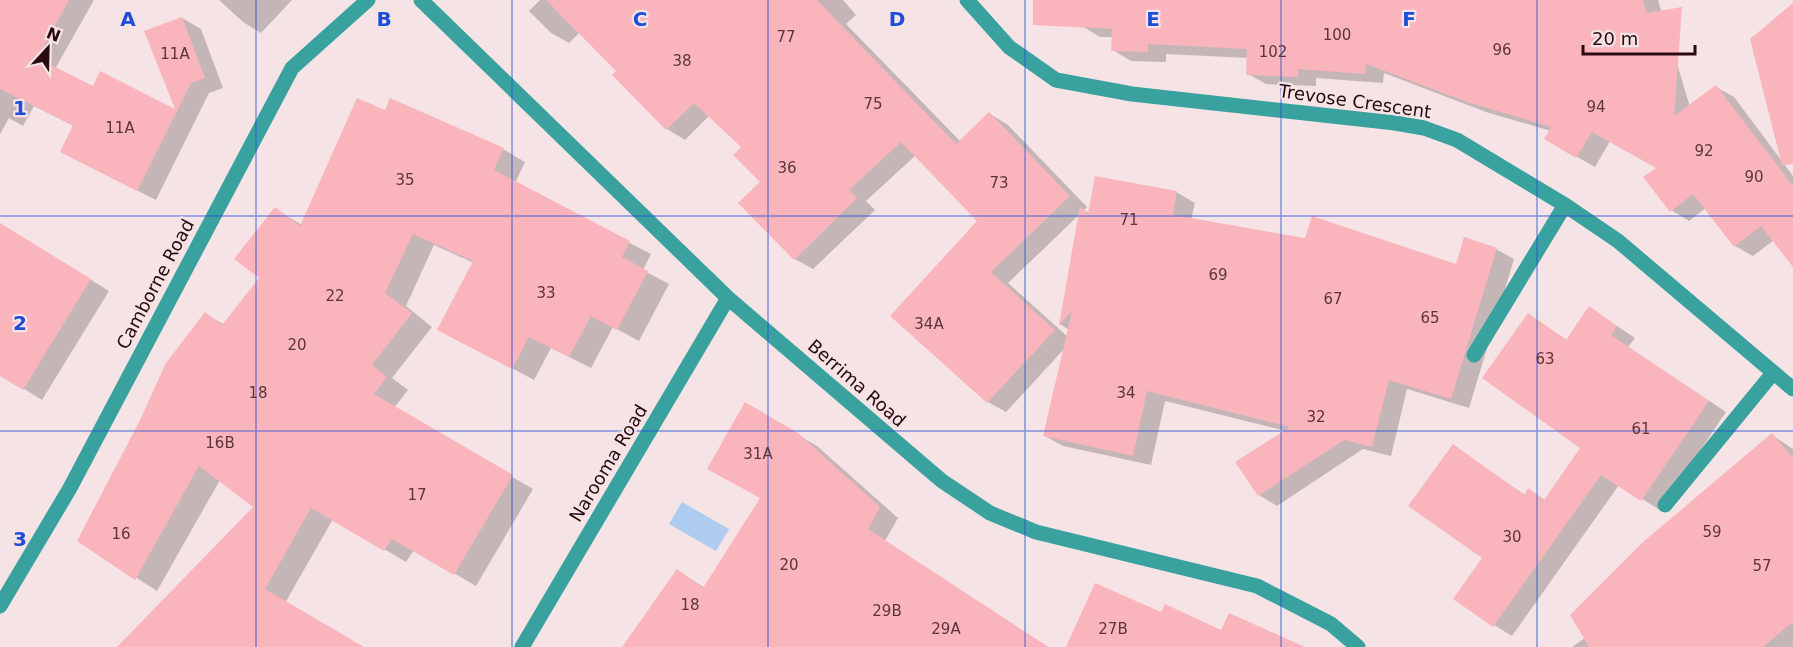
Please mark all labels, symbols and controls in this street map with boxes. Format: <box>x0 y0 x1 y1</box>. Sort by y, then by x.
text: A <box>120 7 136 31</box>
text: B <box>376 7 392 31</box>
text: C <box>633 7 647 31</box>
text: D <box>889 7 905 31</box>
text: E <box>1146 7 1160 31</box>
text: F <box>1402 7 1416 31</box>
north arrow <box>18 18 78 78</box>
scale bar <box>1583 18 1696 56</box>
text: N <box>44 23 63 46</box>
house number: 100 <box>1323 26 1351 44</box>
house number: 77 <box>776 28 796 46</box>
text: 20 m <box>1592 28 1638 49</box>
house number: 96 <box>1492 41 1512 59</box>
house number: 102 <box>1259 43 1287 61</box>
house number: 11A <box>160 45 190 63</box>
house number: 38 <box>672 52 692 70</box>
street label: Trevose Crescent <box>1276 80 1433 122</box>
house number: 75 <box>863 95 883 113</box>
text: 1 <box>13 96 27 120</box>
house number: 94 <box>1586 98 1606 116</box>
house number: 11A <box>105 119 135 137</box>
house number: 92 <box>1694 142 1714 160</box>
house number: 36 <box>777 159 797 177</box>
house number: 90 <box>1744 168 1764 186</box>
house number: 35 <box>395 171 415 189</box>
house number: 73 <box>989 174 1009 192</box>
house number: 71 <box>1119 211 1139 229</box>
street label: Camborne Road <box>112 215 198 353</box>
house number: 69 <box>1208 266 1228 284</box>
house number: 33 <box>536 284 556 302</box>
house number: 22 <box>325 287 345 305</box>
house number: 67 <box>1323 290 1343 308</box>
house number: 65 <box>1420 309 1440 327</box>
text: 2 <box>13 311 27 335</box>
house number: 34A <box>914 315 944 333</box>
street label: Berrima Road <box>804 335 910 431</box>
house number: 20 <box>287 336 307 354</box>
house number: 63 <box>1535 350 1555 368</box>
house number: 18 <box>248 384 268 402</box>
house number: 34 <box>1116 384 1136 402</box>
street label: Narooma Road <box>565 401 651 525</box>
house number: 32 <box>1306 408 1326 426</box>
house number: 61 <box>1631 420 1651 438</box>
house number: 16B <box>205 434 235 452</box>
house number: 31A <box>743 445 773 463</box>
house number: 17 <box>407 486 427 504</box>
house number: 59 <box>1702 523 1722 541</box>
house number: 16 <box>111 525 131 543</box>
text: 3 <box>13 527 27 551</box>
house number: 30 <box>1502 528 1522 546</box>
house number: 20 <box>779 556 799 574</box>
house number: 57 <box>1752 557 1772 575</box>
house number: 18 <box>680 596 700 614</box>
house number: 29B <box>872 602 902 620</box>
house number: 29A <box>931 620 961 638</box>
house number: 27B <box>1098 620 1128 638</box>

